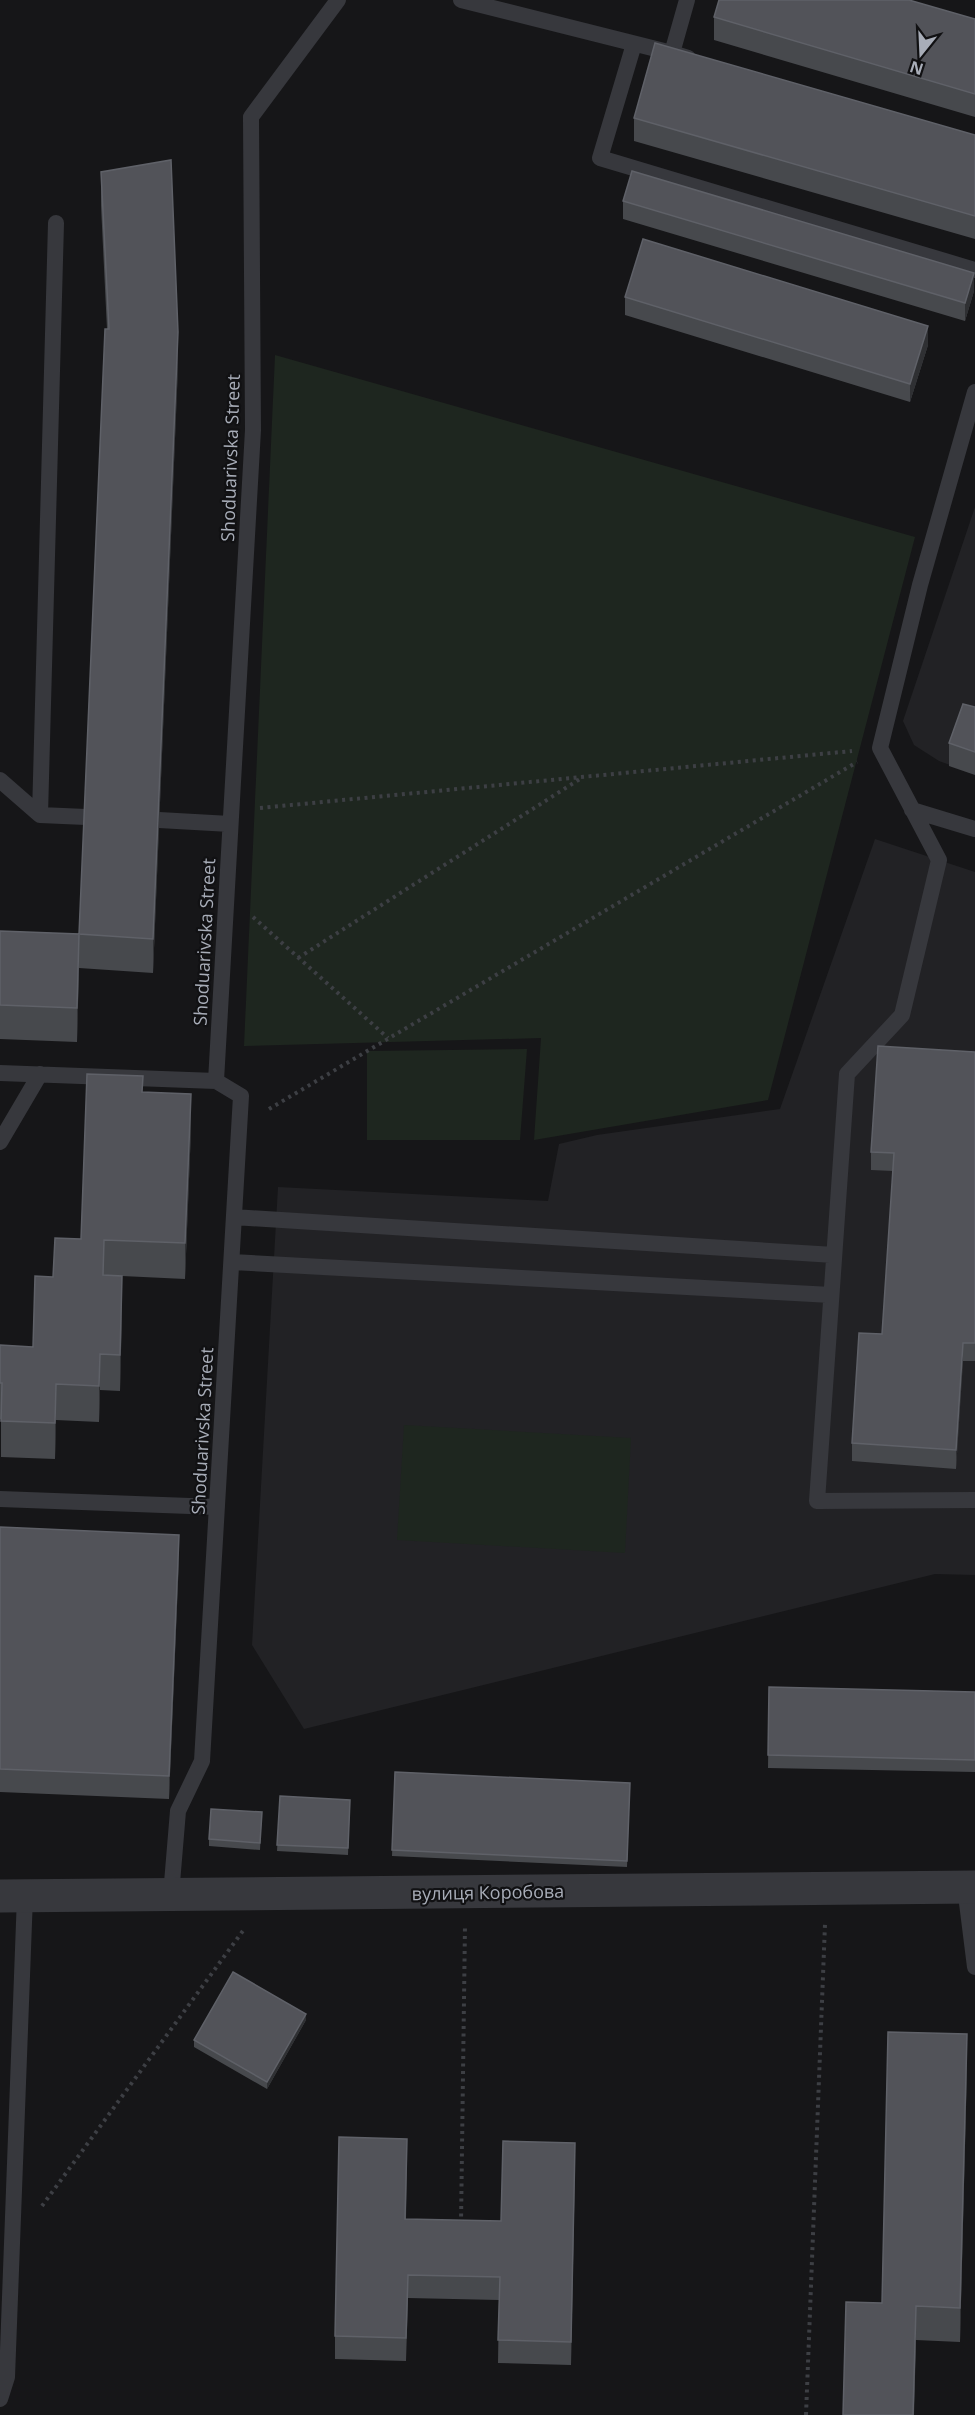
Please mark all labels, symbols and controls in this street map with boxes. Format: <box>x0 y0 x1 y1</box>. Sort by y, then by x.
north arrow <box>891 24 951 84</box>
text: N <box>907 56 926 81</box>
street label: Shoduarivska Street <box>215 374 245 542</box>
street label: Shoduarivska Street <box>188 858 220 1026</box>
street label: Shoduarivska Street <box>186 1347 218 1515</box>
street label: вулиця Коробова <box>412 1879 564 1905</box>

